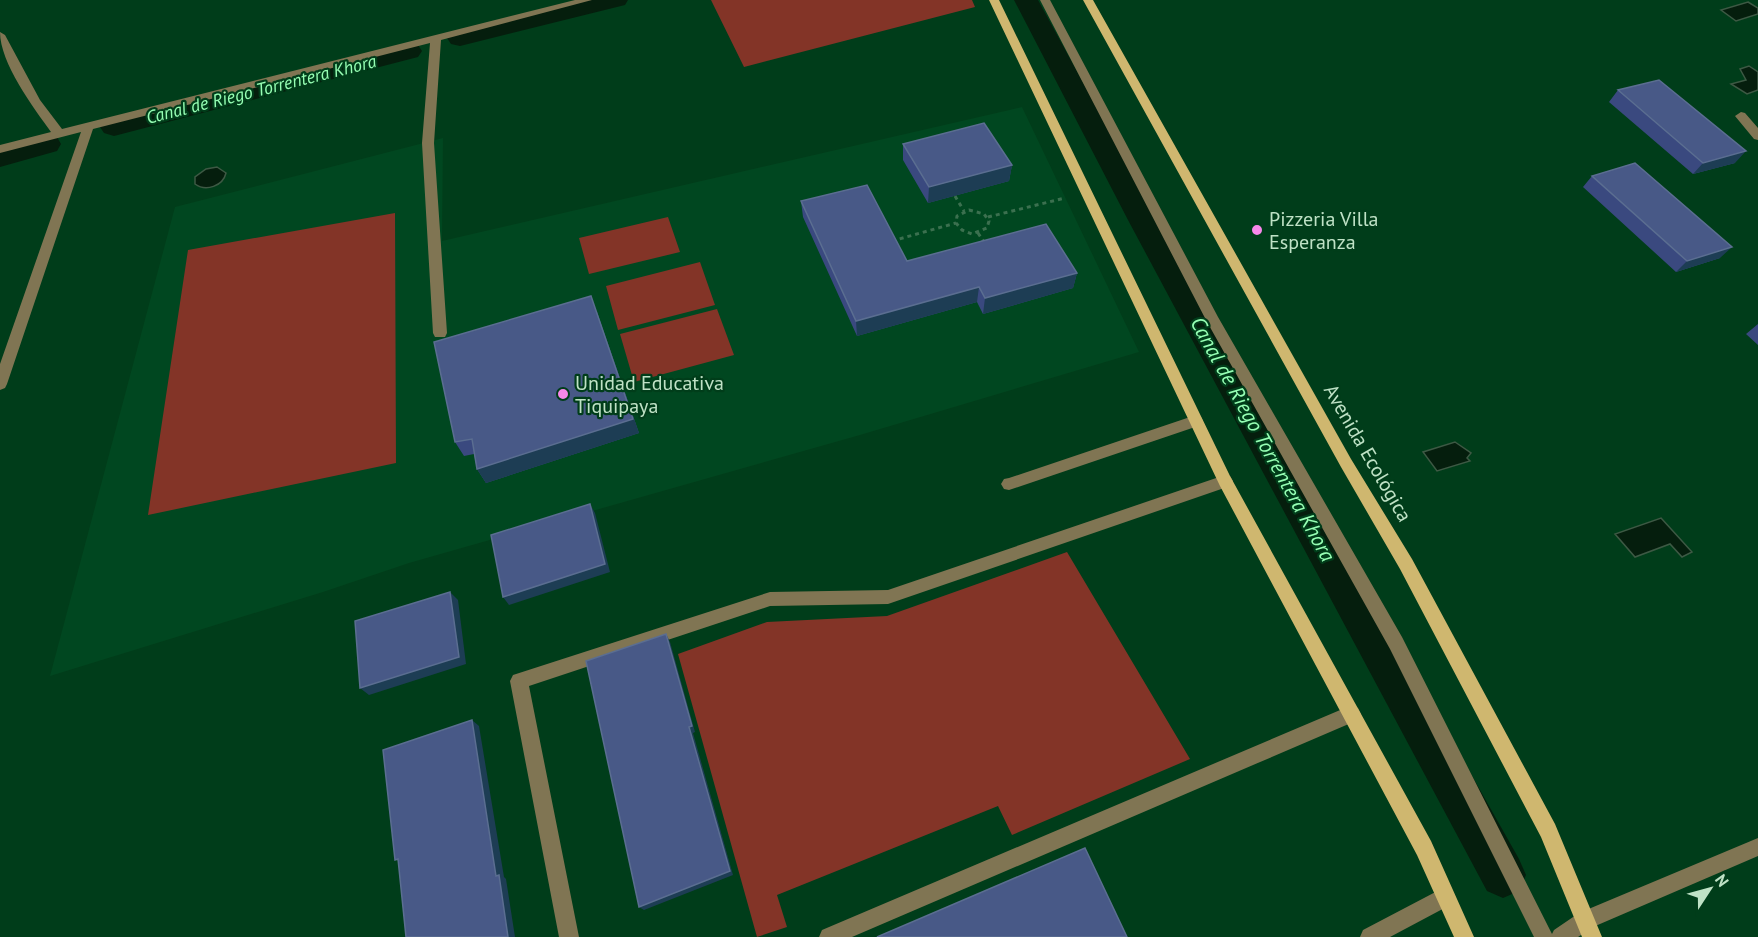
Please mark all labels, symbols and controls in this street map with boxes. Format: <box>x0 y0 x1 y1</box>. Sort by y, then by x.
water label: Canal de Riego Torrentera Khora <box>144 49 379 129</box>
place label: Pizzeria Villa Esperanza <box>1269 206 1378 255</box>
marker: Pizzeria Villa Esperanza <box>1250 223 1264 237</box>
water label: Canal de Riego Torrentera Khora <box>1184 312 1342 567</box>
place label: Unidad Educativa Tiquipaya <box>575 370 724 419</box>
street label: Avenida Ecológica <box>1318 380 1418 526</box>
marker: Unidad Educativa Tiquipaya <box>556 387 570 401</box>
north arrow <box>1680 859 1740 919</box>
text: N <box>1711 870 1733 890</box>

